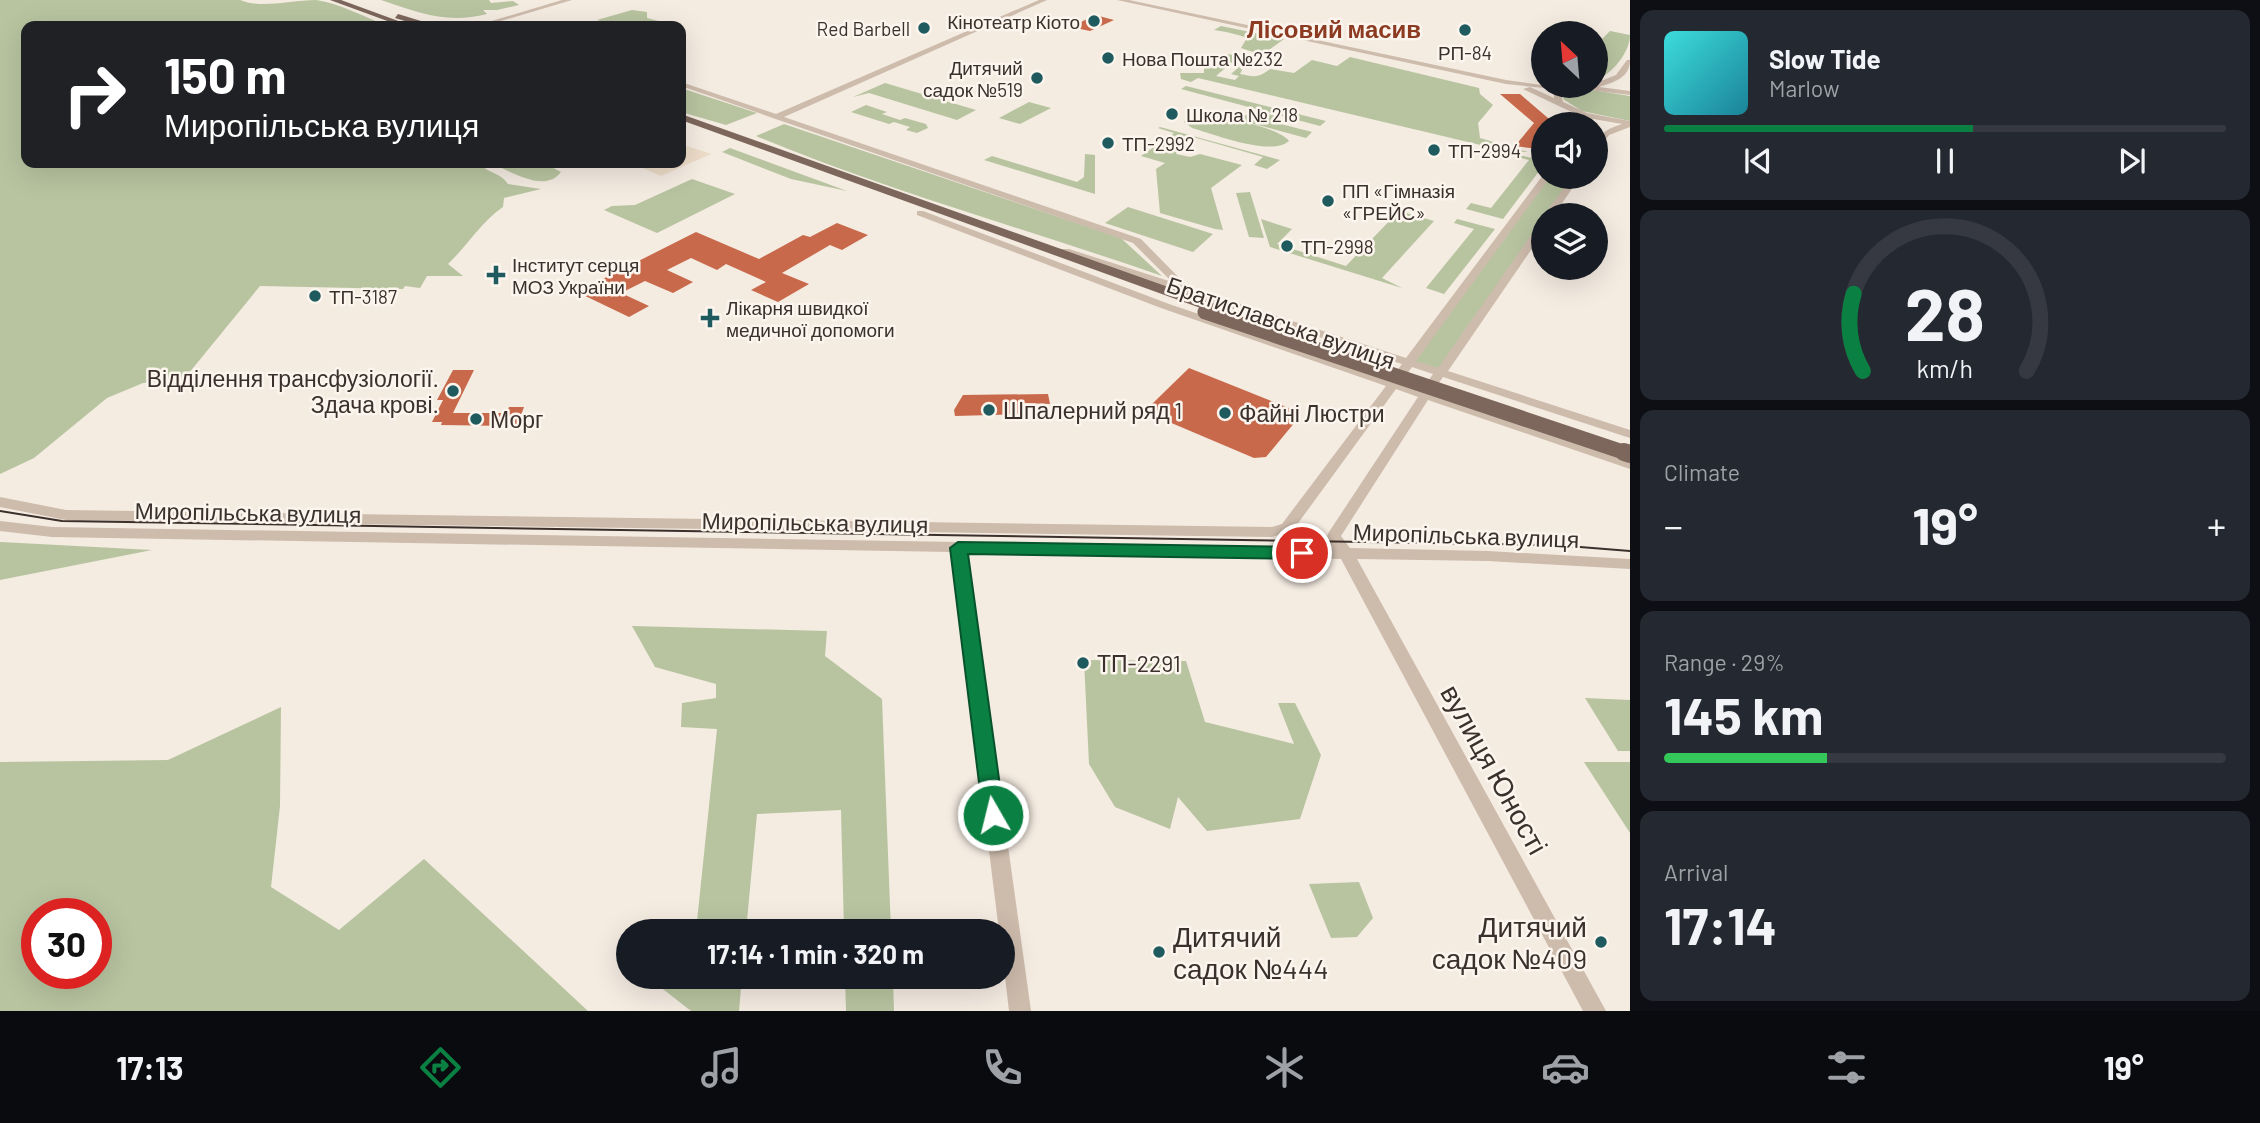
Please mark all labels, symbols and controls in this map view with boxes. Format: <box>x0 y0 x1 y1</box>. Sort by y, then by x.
place label: Кінотеатр Кіото <box>947 10 1080 33</box>
marker: Кінотеатр Кіото <box>1086 13 1102 29</box>
district label: Лісовий масив <box>1247 14 1421 43</box>
place label: Red Barbell <box>817 17 910 40</box>
marker: Red Barbell <box>916 20 932 36</box>
north arrow <box>1531 21 1608 98</box>
map controls <box>1531 21 1608 280</box>
marker: РП-84 <box>1457 22 1473 38</box>
place label: РП-84 <box>1438 41 1492 64</box>
text: Slow Tide <box>1769 43 1881 74</box>
text: 150 m <box>164 45 286 104</box>
place label: Нова Пошта №232 <box>1122 47 1283 70</box>
icon: right <box>49 49 140 140</box>
marker: Нова Пошта №232 <box>1100 50 1116 66</box>
place label: Дитячий садок №519 <box>923 56 1023 101</box>
marker: Дитячий садок №519 <box>1029 70 1045 86</box>
text: Marlow <box>1769 74 1840 102</box>
place label: Школа № 218 <box>1186 103 1298 126</box>
text: Миропільська вулиця <box>164 105 479 143</box>
marker: Школа № 218 <box>1164 106 1180 122</box>
button: sound <box>1531 112 1608 189</box>
place label: ТП-2992 <box>1122 132 1195 155</box>
marker: ТП-2992 <box>1100 135 1116 151</box>
place label: ТП-2994 <box>1448 139 1521 162</box>
marker: ТП-2994 <box>1426 142 1442 158</box>
icon: previous <box>1739 142 1777 180</box>
icon: pause <box>1926 142 1964 180</box>
icon: next <box>2113 142 2151 180</box>
place label: ПП «Гімназія «ГРЕЙС» <box>1342 179 1455 224</box>
marker: ПП «Гімназія «ГРЕЙС» <box>1320 193 1336 209</box>
button: layers <box>1531 203 1608 280</box>
place label: ТП-2998 <box>1301 235 1374 258</box>
marker: ТП-2998 <box>1279 238 1295 254</box>
place label: Інститут серця МОЗ України <box>512 253 639 298</box>
marker: Інститут серця МОЗ України <box>486 265 506 285</box>
text: 28 <box>1905 269 1985 357</box>
street label: Братиславська вулиця <box>1163 270 1399 374</box>
place label: ТП-3187 <box>329 285 397 308</box>
marker: ТП-3187 <box>307 288 323 304</box>
place label: Лікарня швидкої медичної допомоги <box>726 296 895 341</box>
marker: Лікарня швидкої медичної допомоги <box>700 308 720 328</box>
text: km/h <box>1917 353 1973 383</box>
place label: Відділення трансфузіології. Здача крові. <box>147 364 439 418</box>
marker: Відділення трансфузіології. Здача крові. <box>445 383 461 399</box>
place label: Шпалерний ряд 1 <box>1003 396 1182 424</box>
place label: Файні Люстри <box>1239 399 1385 427</box>
marker: Шпалерний ряд 1 <box>981 402 997 418</box>
place label: Морг <box>490 405 543 433</box>
marker: Файні Люстри <box>1217 405 1233 421</box>
marker: Морг <box>468 411 484 427</box>
text: Climate <box>1664 458 1740 486</box>
text: 19° <box>1912 493 1978 555</box>
street label: Миропільська вулиця <box>134 496 362 528</box>
text: − <box>1664 502 1683 548</box>
text: + <box>2207 502 2226 548</box>
street label: Миропільська вулиця <box>701 506 929 538</box>
street label: Миропільська вулиця <box>1352 517 1580 553</box>
pin <box>1272 523 1332 583</box>
icon: arrive <box>1283 534 1321 572</box>
text: Range · 29% <box>1664 648 1785 676</box>
place label: ТП-2291 <box>1097 649 1181 677</box>
marker: ТП-2291 <box>1075 655 1091 671</box>
street label: вулиця Юності <box>1434 678 1556 860</box>
text: 145 km <box>1664 683 1823 745</box>
position arrow <box>956 778 1030 852</box>
text: Arrival <box>1664 858 1728 886</box>
text: 17:14 <box>1664 893 1777 955</box>
speed limit sign: 30 <box>21 898 112 989</box>
place label: Дитячий садок №409 <box>1432 909 1587 975</box>
place label: Дитячий садок №444 <box>1173 919 1329 985</box>
marker: Дитячий садок №409 <box>1593 934 1609 950</box>
text: 17:14 · 1 min · 320 m <box>707 938 924 969</box>
marker: Дитячий садок №444 <box>1151 944 1167 960</box>
icon: directions <box>416 1043 465 1092</box>
icon: music <box>697 1043 746 1092</box>
icon: phone <box>978 1043 1027 1092</box>
icon: climate <box>1260 1043 1309 1092</box>
icon: car <box>1541 1043 1590 1092</box>
icon: filters <box>1822 1043 1871 1092</box>
text: 17:13 <box>116 1048 184 1086</box>
text: 19° <box>2103 1048 2144 1086</box>

